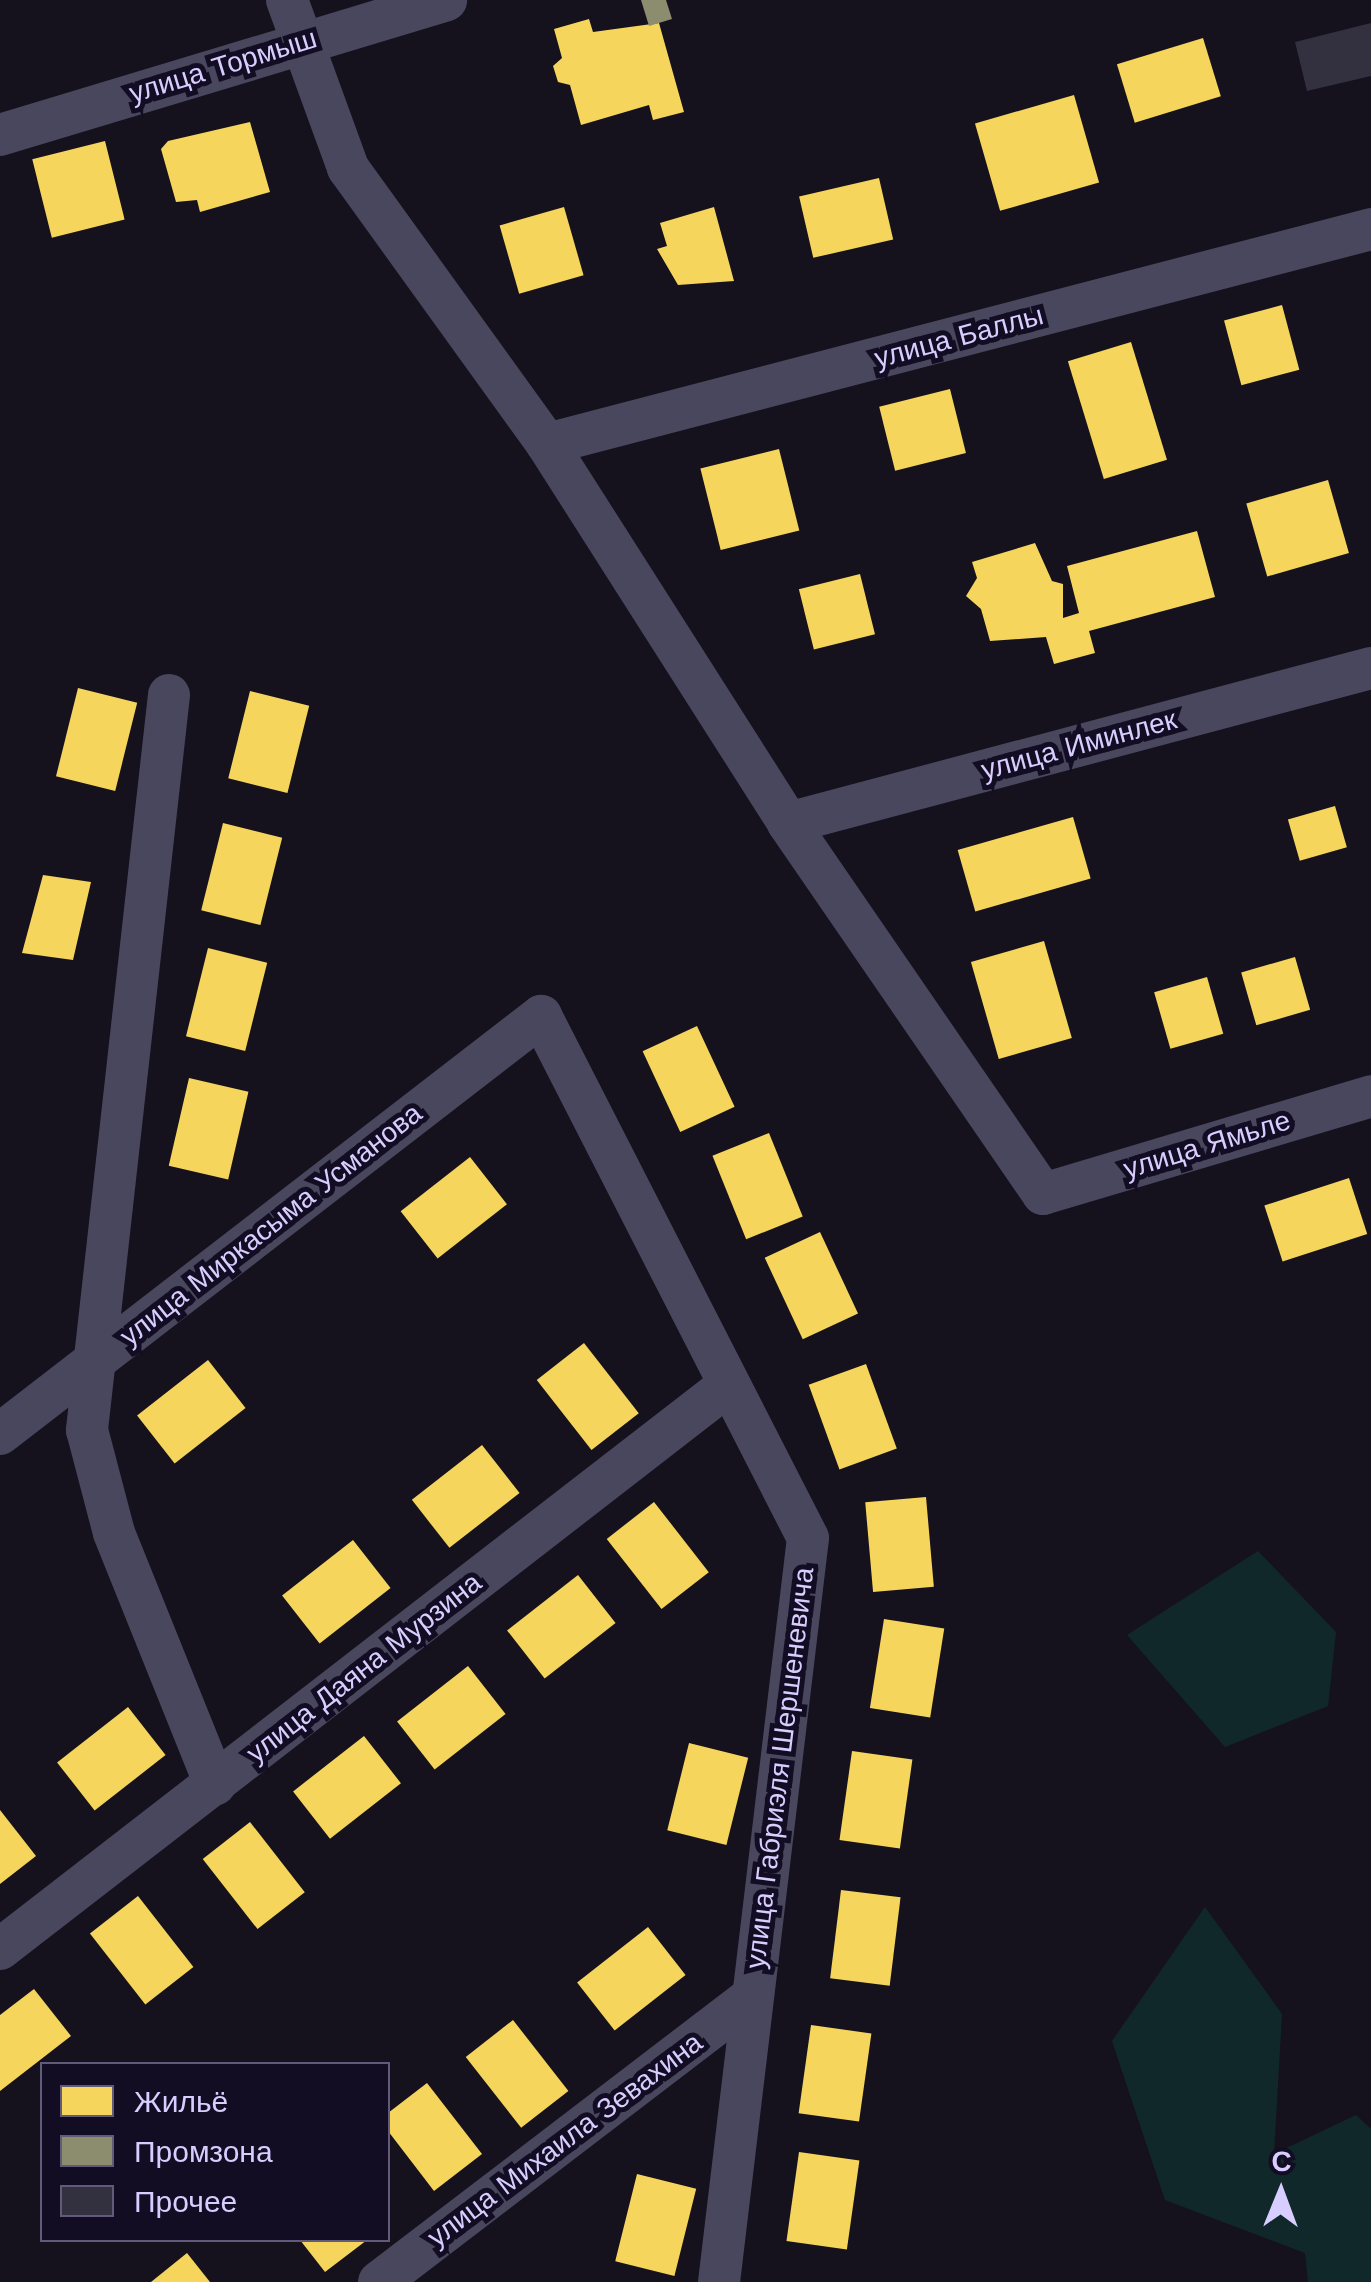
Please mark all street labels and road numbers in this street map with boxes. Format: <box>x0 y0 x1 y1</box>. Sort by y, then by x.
street label: улица Тормыш <box>125 22 321 110</box>
street label: улица Баллы <box>871 298 1047 376</box>
street label: улица Иминлек <box>977 703 1181 787</box>
street label: улица Миркасыма Усманова <box>113 1097 429 1353</box>
street label: улица Ямьле <box>1120 1104 1294 1186</box>
street label: улица Габриэля Шершеневича <box>739 1565 821 1971</box>
street label: улица Даяна Мурзина <box>240 1566 488 1770</box>
street label: улица Михаила Зевахина <box>421 2026 709 2254</box>

